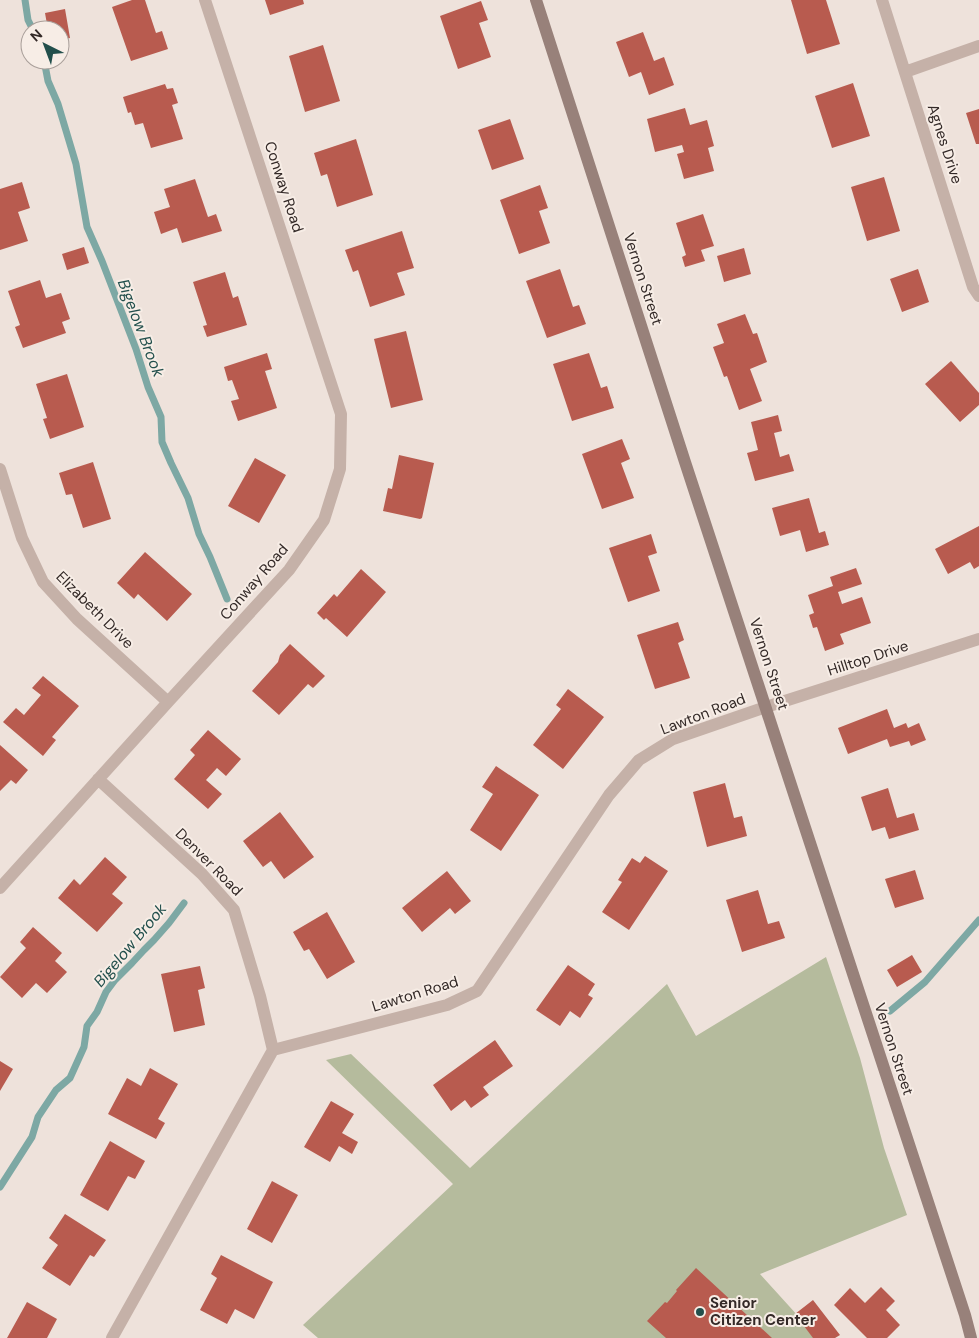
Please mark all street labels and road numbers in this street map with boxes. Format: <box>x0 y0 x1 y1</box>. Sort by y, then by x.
street label: Agnes Drive <box>923 102 967 186</box>
street label: Conway Road <box>260 139 308 235</box>
street label: Vernon Street <box>619 230 667 328</box>
street label: Conway Road <box>215 540 293 624</box>
street label: Elizabeth Drive <box>52 567 138 653</box>
street label: Vernon Street <box>745 615 793 713</box>
street label: Hilltop Drive <box>825 636 911 680</box>
street label: Lawton Road <box>658 689 748 739</box>
street label: Denver Road <box>171 824 247 900</box>
street label: Lawton Road <box>369 971 461 1017</box>
street label: Vernon Street <box>870 1000 918 1098</box>

